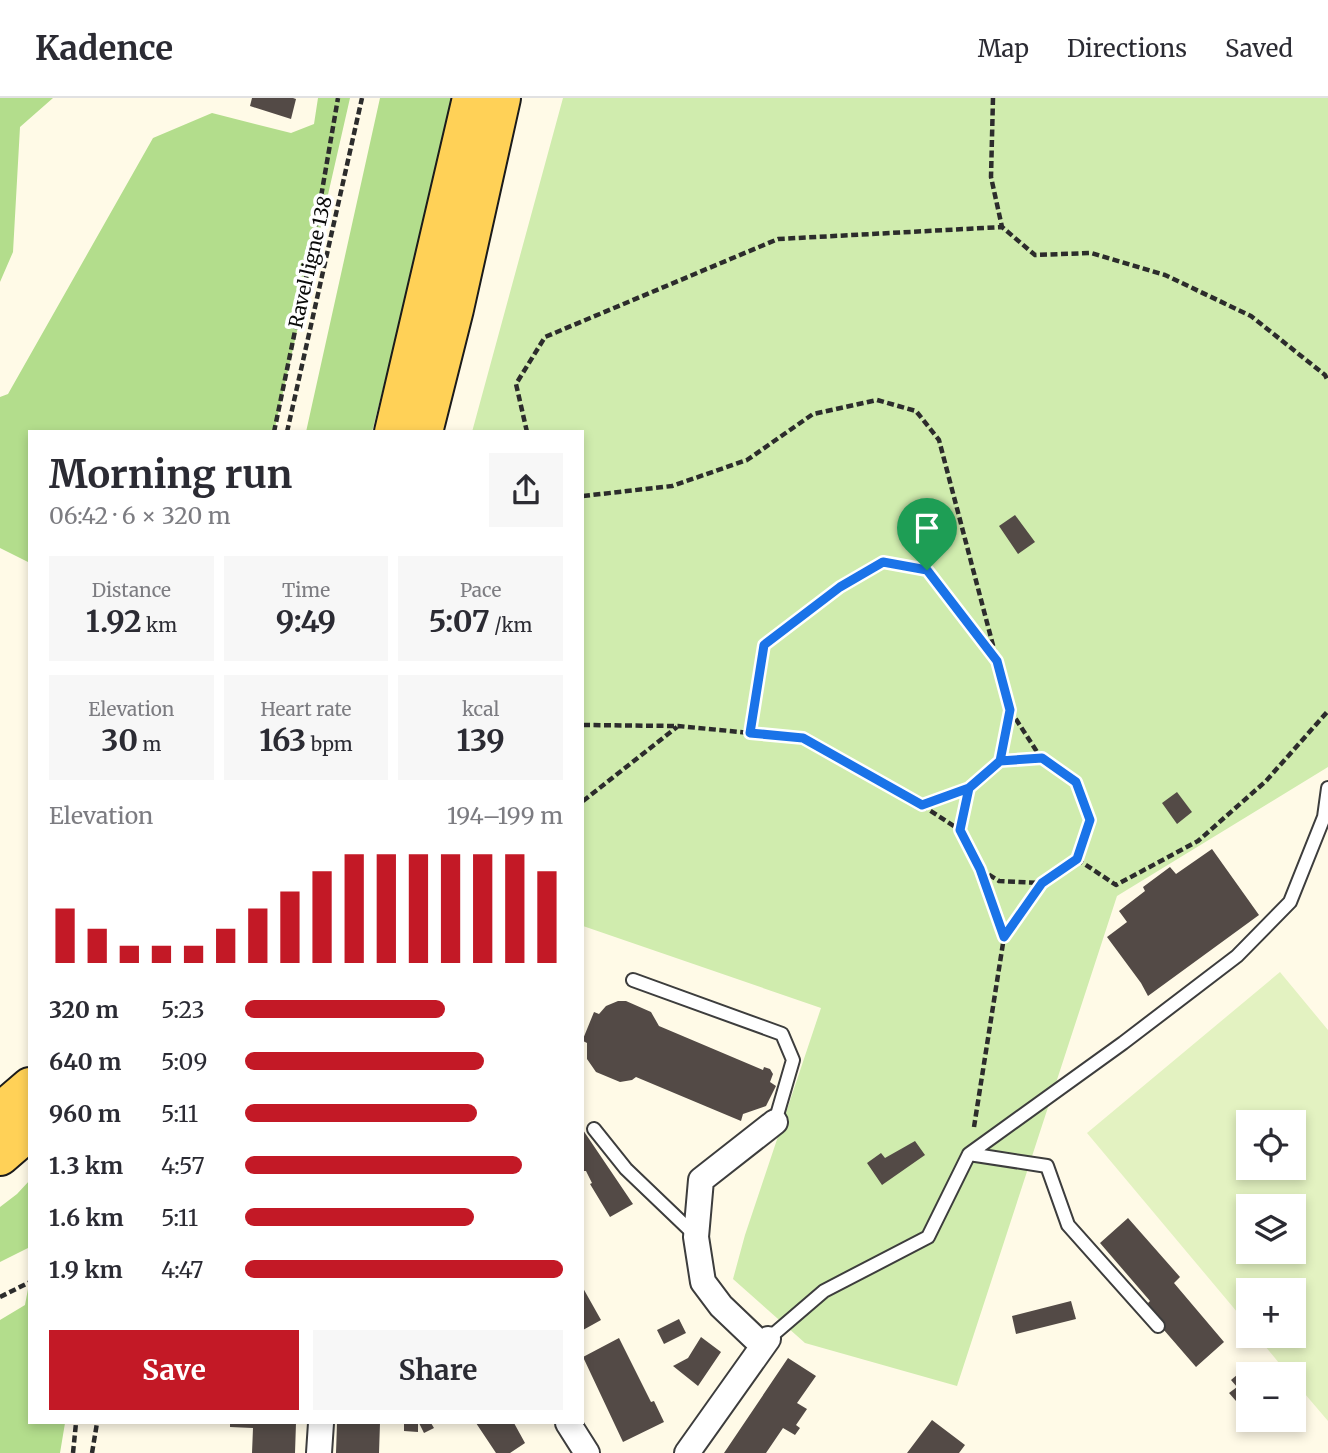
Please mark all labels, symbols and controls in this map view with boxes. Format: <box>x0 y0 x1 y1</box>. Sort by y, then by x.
text: Kadence <box>35 28 173 69</box>
text: Map <box>978 33 1029 64</box>
text: Directions <box>1067 33 1187 64</box>
text: Saved <box>1225 33 1293 64</box>
street label: Ravel ligne 138 <box>283 194 337 330</box>
text: Morning run <box>49 451 292 498</box>
button: share <box>489 453 563 527</box>
pin <box>897 498 957 570</box>
text: 06:42 · 6 × 320 m <box>49 501 231 530</box>
icon: arrive <box>908 509 946 547</box>
text: Distance <box>92 578 171 602</box>
text: Time <box>282 578 330 602</box>
text: Pace <box>460 578 501 602</box>
text: 1.92 <box>86 602 142 640</box>
text: 9:49 <box>276 602 336 640</box>
text: 5:07 <box>429 602 490 640</box>
text: km <box>142 613 177 637</box>
text: /km <box>490 613 533 637</box>
text: Elevation <box>88 697 174 721</box>
text: Heart rate <box>261 697 351 721</box>
text: kcal <box>462 697 499 721</box>
text: 30 <box>101 721 138 759</box>
text: 163 <box>259 721 306 759</box>
text: 139 <box>457 721 505 759</box>
text: m <box>138 732 161 756</box>
text: bpm <box>306 732 353 756</box>
text: Elevation <box>49 801 153 830</box>
text: 194–199 m <box>447 801 563 830</box>
text: 320 m <box>49 995 119 1024</box>
text: 5:23 <box>161 995 205 1024</box>
text: 640 m <box>49 1047 121 1076</box>
text: 5:09 <box>161 1047 207 1076</box>
text: 960 m <box>49 1099 121 1128</box>
text: 5:11 <box>161 1099 198 1128</box>
map controls <box>1236 1110 1306 1432</box>
button: locate <box>1236 1110 1306 1180</box>
text: 1.3 km <box>49 1151 123 1180</box>
text: 4:57 <box>161 1151 205 1180</box>
button: layers <box>1236 1194 1306 1264</box>
text: 1.6 km <box>49 1203 124 1232</box>
text: 5:11 <box>161 1203 198 1232</box>
text: 1.9 km <box>49 1255 123 1284</box>
text: 4:47 <box>161 1255 203 1284</box>
button: + <box>1236 1278 1306 1348</box>
button: Save <box>49 1330 299 1410</box>
button: Share <box>313 1330 563 1410</box>
button: − <box>1236 1362 1306 1432</box>

